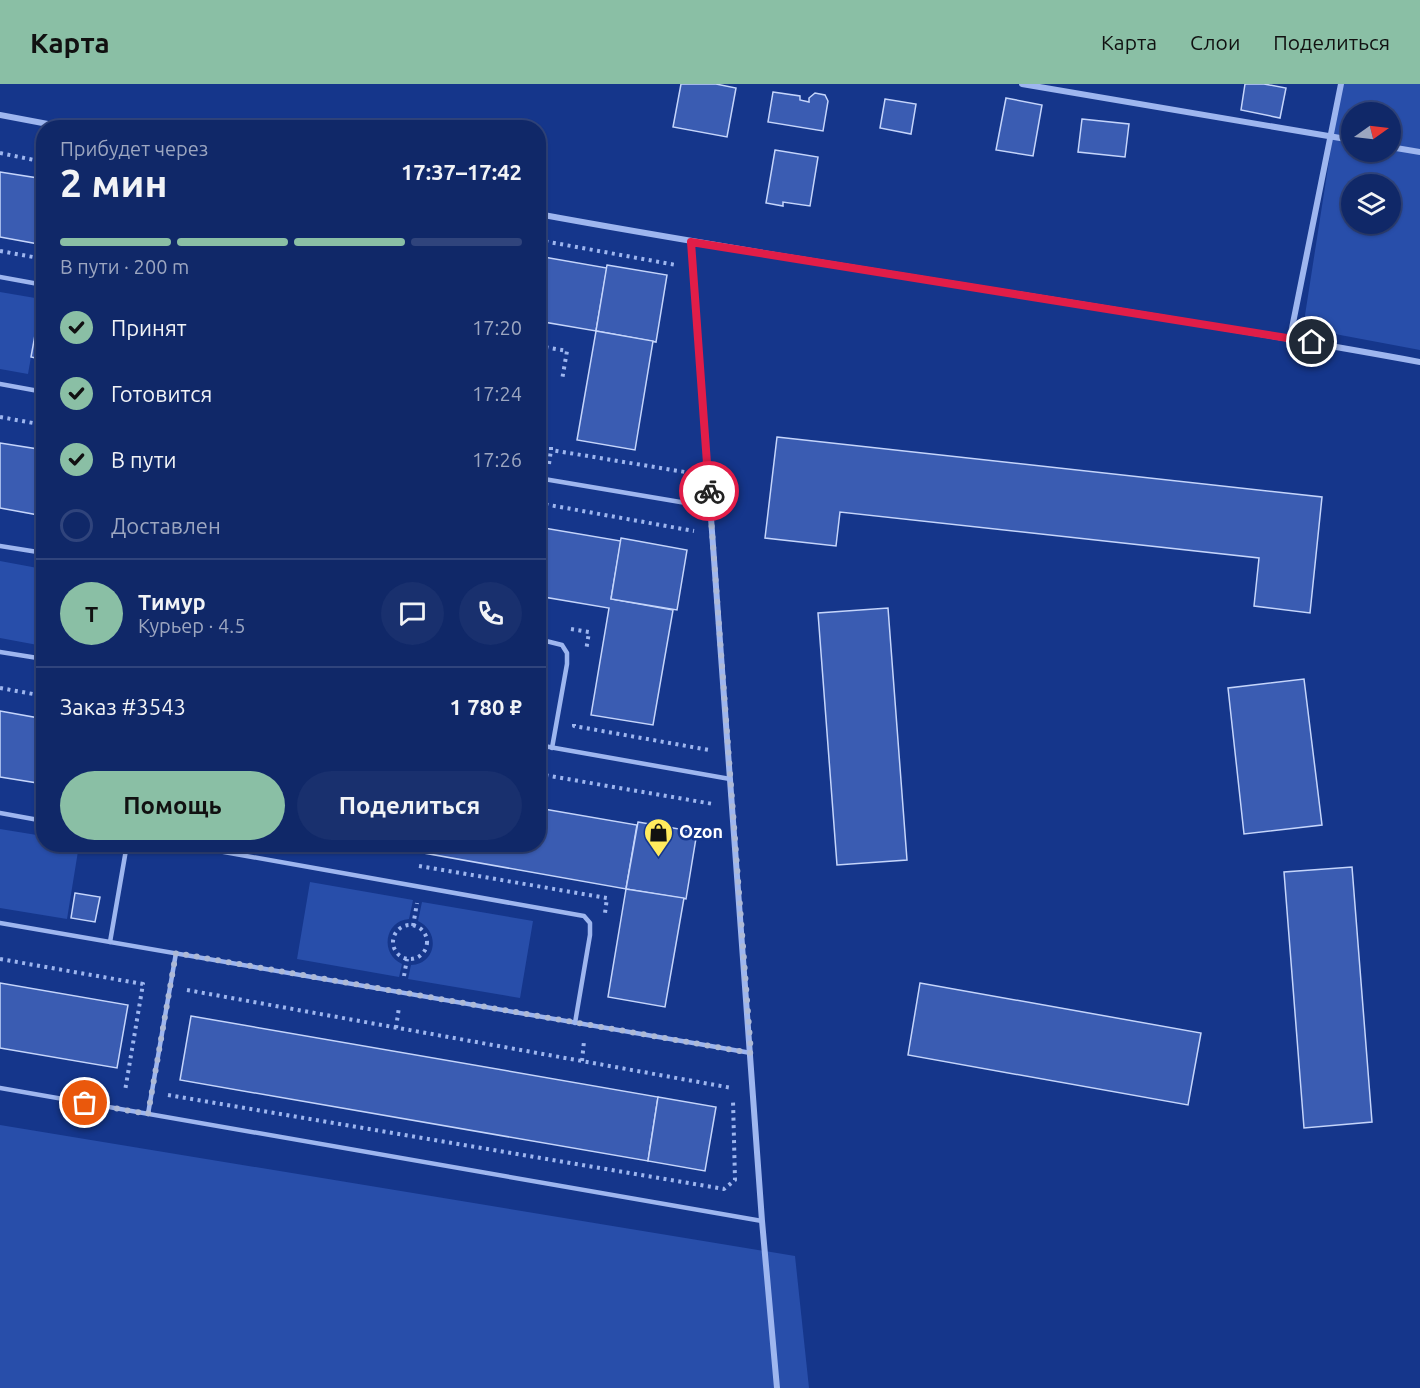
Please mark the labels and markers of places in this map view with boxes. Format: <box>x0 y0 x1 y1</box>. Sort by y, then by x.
pin <box>1286 316 1337 367</box>
shop icon: Ozon <box>642 816 674 858</box>
place label: Ozon <box>679 821 723 841</box>
pin <box>59 1077 110 1128</box>

